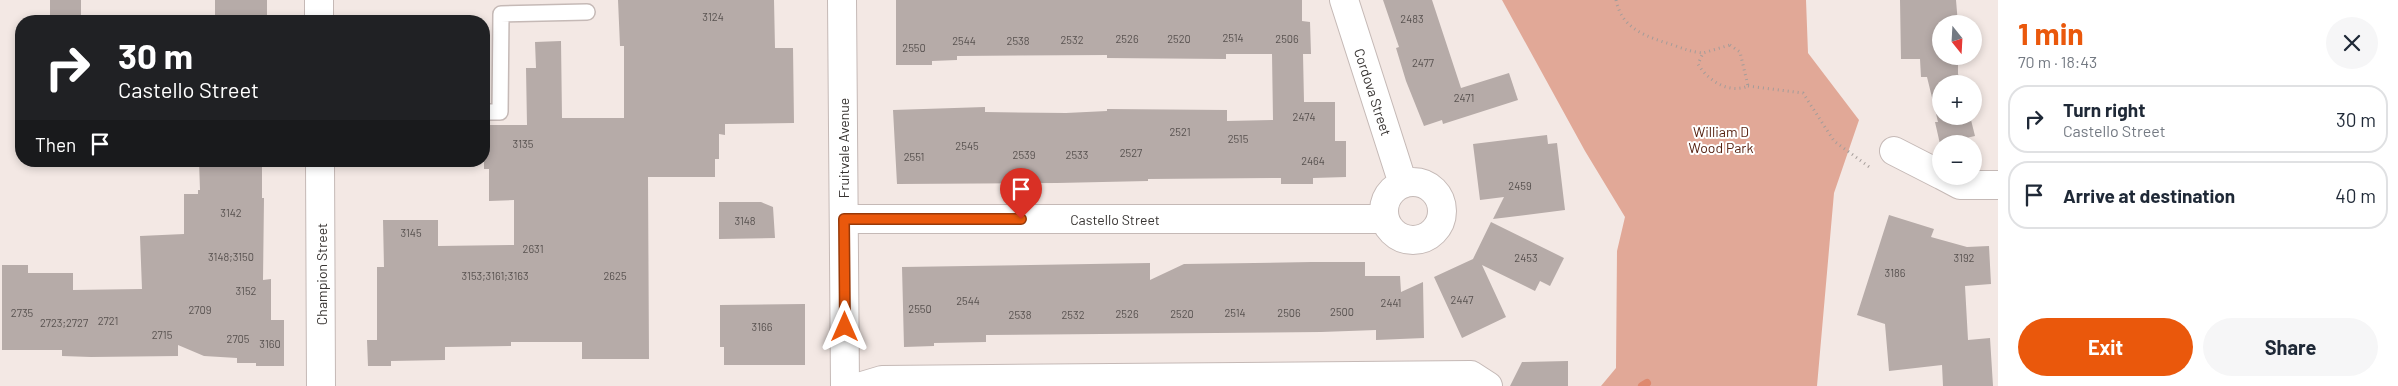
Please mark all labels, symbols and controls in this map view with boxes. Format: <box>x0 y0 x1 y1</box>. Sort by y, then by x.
house number: 3124 <box>702 10 724 23</box>
house number: 2483 <box>1400 12 1424 25</box>
north arrow <box>1932 15 1982 65</box>
map controls <box>1932 15 1982 185</box>
text: 1 min <box>2018 15 2084 51</box>
button: close <box>2326 17 2378 69</box>
house number: 2514 <box>1222 31 1244 44</box>
house number: 2526 <box>1115 32 1139 45</box>
house number: 2520 <box>1167 32 1191 45</box>
house number: 2506 <box>1275 32 1299 45</box>
house number: 2532 <box>1060 33 1084 46</box>
text: 30 m <box>118 34 193 76</box>
house number: 2544 <box>952 34 976 47</box>
house number: 2538 <box>1007 34 1030 47</box>
icon: right <box>35 35 100 100</box>
house number: 2550 <box>902 41 926 54</box>
street label: Cordova Street <box>1351 46 1395 138</box>
text: 70 m · 18:43 <box>2018 52 2097 71</box>
house number: 2477 <box>1412 56 1434 69</box>
button: + <box>1932 75 1982 125</box>
text: Castello Street <box>118 76 259 102</box>
house number: 2471 <box>1454 91 1474 104</box>
street label: Fruitvale Avenue <box>835 98 852 198</box>
text: Turn right <box>2063 98 2145 121</box>
icon: right <box>2020 105 2048 133</box>
text: 30 m <box>2336 108 2376 131</box>
house number: 2474 <box>1293 110 1315 123</box>
text: Castello Street <box>2063 121 2166 140</box>
park label: William D Wood Park <box>1689 123 1753 156</box>
house number: 2521 <box>1169 125 1191 138</box>
icon: arrive <box>86 130 114 158</box>
house number: 2515 <box>1228 132 1249 145</box>
text: Then <box>35 133 76 156</box>
button: − <box>1932 135 1982 185</box>
house number: 3135 <box>513 137 534 150</box>
house number: 2545 <box>955 139 979 152</box>
house number: 2527 <box>1120 146 1142 159</box>
house number: 2539 <box>1013 148 1036 161</box>
house number: 2533 <box>1066 148 1088 161</box>
house number: 2551 <box>904 150 924 163</box>
house number: 2464 <box>1301 154 1325 167</box>
pin <box>1000 168 1042 219</box>
icon: arrive <box>1007 175 1035 203</box>
house number: 2459 <box>1508 179 1532 192</box>
icon: arrive <box>2020 181 2048 209</box>
text: Arrive at destination <box>2063 184 2235 207</box>
text: 40 m <box>2335 184 2376 207</box>
house number: 3142 <box>220 206 242 219</box>
street label: Castello Street <box>1070 211 1160 228</box>
house number: 3148 <box>734 214 756 227</box>
street label: Champion Street <box>313 223 330 325</box>
house number: 3145 <box>400 226 422 239</box>
house number: 2631 <box>523 242 544 255</box>
house number: 3148;3150 <box>208 250 254 263</box>
house number: 2453 <box>1514 251 1538 264</box>
house number: 3192 <box>1953 251 1975 264</box>
house number: 3186 <box>1885 266 1906 279</box>
house number: 3153;3161;3163 <box>461 269 529 282</box>
house number: 2625 <box>603 269 627 282</box>
house number: 3152 <box>236 284 257 297</box>
house number: 2447 <box>1451 293 1473 306</box>
house number: 2544 <box>956 294 980 307</box>
house number: 2441 <box>1381 296 1401 309</box>
position arrow <box>818 300 870 352</box>
house number: 2550 <box>908 302 932 315</box>
house number: 2709 <box>188 303 212 316</box>
house number: 2500 <box>1330 305 1354 318</box>
house number: 2735 <box>11 306 34 319</box>
house number: 2514 <box>1224 306 1246 319</box>
house number: 2506 <box>1277 306 1301 319</box>
house number: 2526 <box>1115 307 1139 320</box>
house number: 2520 <box>1170 307 1194 320</box>
house number: 2538 <box>1009 308 1032 321</box>
house number: 2532 <box>1061 308 1085 321</box>
house number: 2721 <box>98 314 118 327</box>
house number: 2723;2727 <box>40 316 88 329</box>
button: Exit <box>2018 318 2193 376</box>
button: Share <box>2203 318 2378 376</box>
house number: 3166 <box>752 320 773 333</box>
house number: 2715 <box>152 328 173 341</box>
house number: 2705 <box>227 332 250 345</box>
house number: 3160 <box>259 337 281 350</box>

